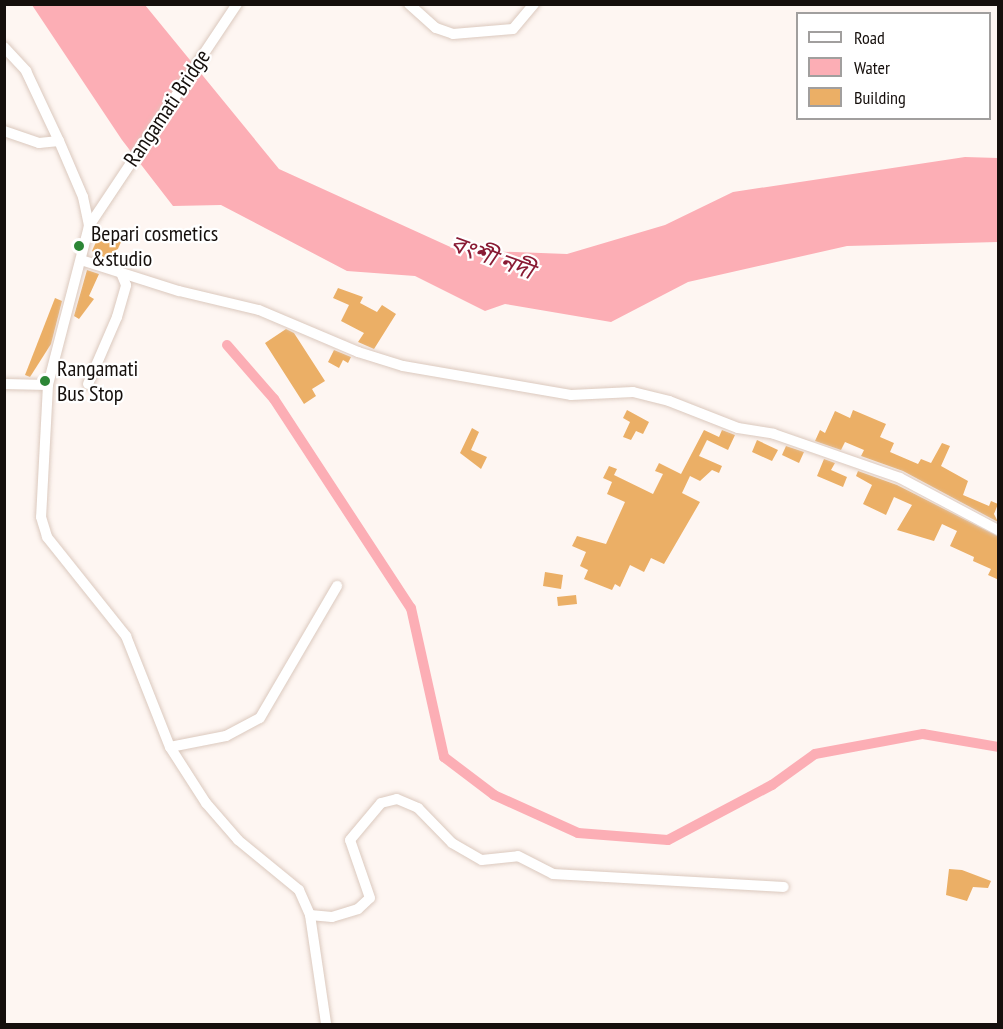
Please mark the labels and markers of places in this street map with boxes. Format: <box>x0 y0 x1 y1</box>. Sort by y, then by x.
place label: Bepari cosmetics &studio <box>91 220 218 272</box>
marker: Bepari cosmetics &studio <box>72 239 86 253</box>
place label: Rangamati Bus Stop <box>57 355 138 406</box>
marker: Rangamati Bus Stop <box>38 374 52 388</box>

